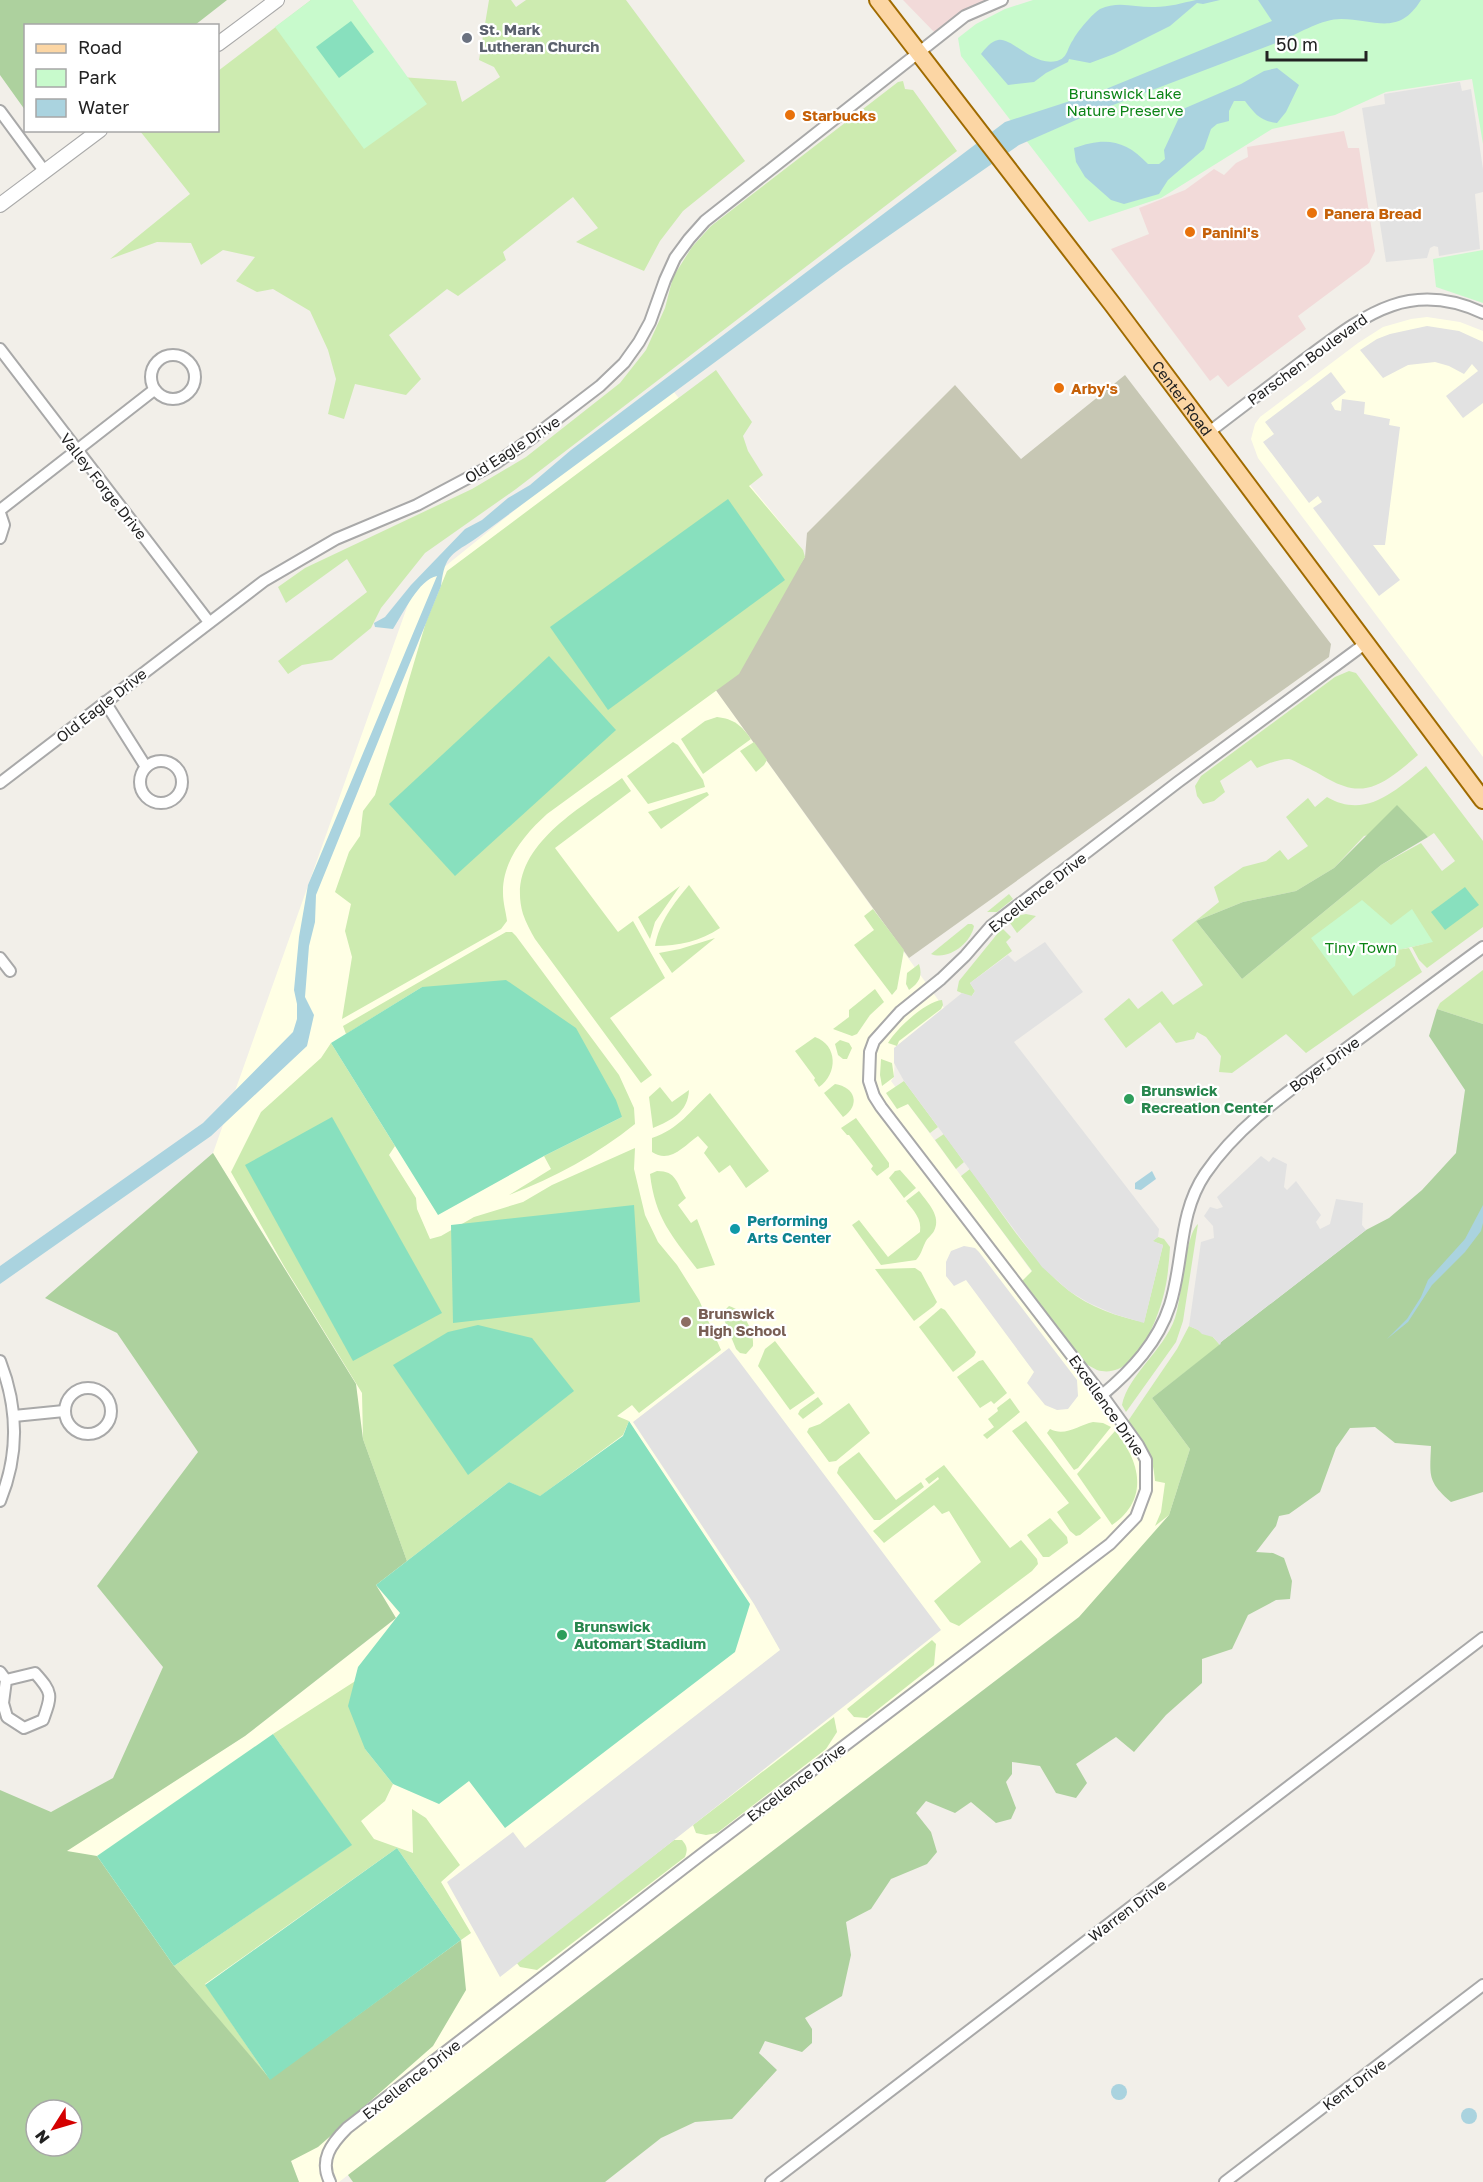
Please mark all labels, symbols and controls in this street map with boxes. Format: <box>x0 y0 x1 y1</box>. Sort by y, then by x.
place label: St. Mark Lutheran Church <box>479 20 599 55</box>
legend <box>24 24 219 132</box>
scale bar <box>1267 24 1366 62</box>
marker: St. Mark Lutheran Church <box>460 31 474 45</box>
text: 50 m <box>1276 33 1318 55</box>
text: Road <box>78 36 122 58</box>
text: Park <box>78 66 117 88</box>
park label: Brunswick Lake Nature Preserve <box>1067 84 1184 119</box>
text: Water <box>78 96 129 118</box>
place label: Starbucks <box>802 106 876 124</box>
marker: Starbucks <box>783 108 797 122</box>
place label: Panera Bread <box>1324 204 1422 222</box>
marker: Panera Bread <box>1305 206 1319 220</box>
place label: Panini's <box>1202 223 1259 241</box>
marker: Panini's <box>1183 225 1197 239</box>
street label: Parschen Boulevard <box>1244 310 1370 408</box>
street label: Center Road <box>1149 357 1216 439</box>
place label: Arby's <box>1071 379 1118 397</box>
marker: Arby's <box>1052 381 1066 395</box>
street label: Old Eagle Drive <box>461 411 563 486</box>
street label: Valley Forge Drive <box>57 429 151 543</box>
street label: Old Eagle Drive <box>52 664 150 746</box>
street label: Excellence Drive <box>985 848 1090 936</box>
park label: Tiny Town <box>1325 938 1397 956</box>
street label: Boyer Drive <box>1285 1032 1363 1095</box>
place label: Brunswick Recreation Center <box>1141 1081 1273 1116</box>
marker: Brunswick Recreation Center <box>1122 1092 1136 1106</box>
place label: Performing Arts Center <box>747 1211 831 1246</box>
marker: Performing Arts Center <box>728 1222 742 1236</box>
place label: Brunswick High School <box>698 1304 786 1339</box>
marker: Brunswick High School <box>679 1315 693 1329</box>
street label: Excellence Drive <box>1065 1351 1149 1459</box>
place label: Brunswick Automart Stadium <box>574 1617 706 1652</box>
marker: Brunswick Automart Stadium <box>555 1628 569 1642</box>
street label: Excellence Drive <box>743 1739 849 1825</box>
street label: Warren Drive <box>1085 1875 1170 1945</box>
street label: Excellence Drive <box>359 2035 464 2123</box>
street label: Kent Drive <box>1319 2054 1390 2114</box>
north arrow <box>24 2098 84 2158</box>
text: N <box>30 2126 54 2148</box>

